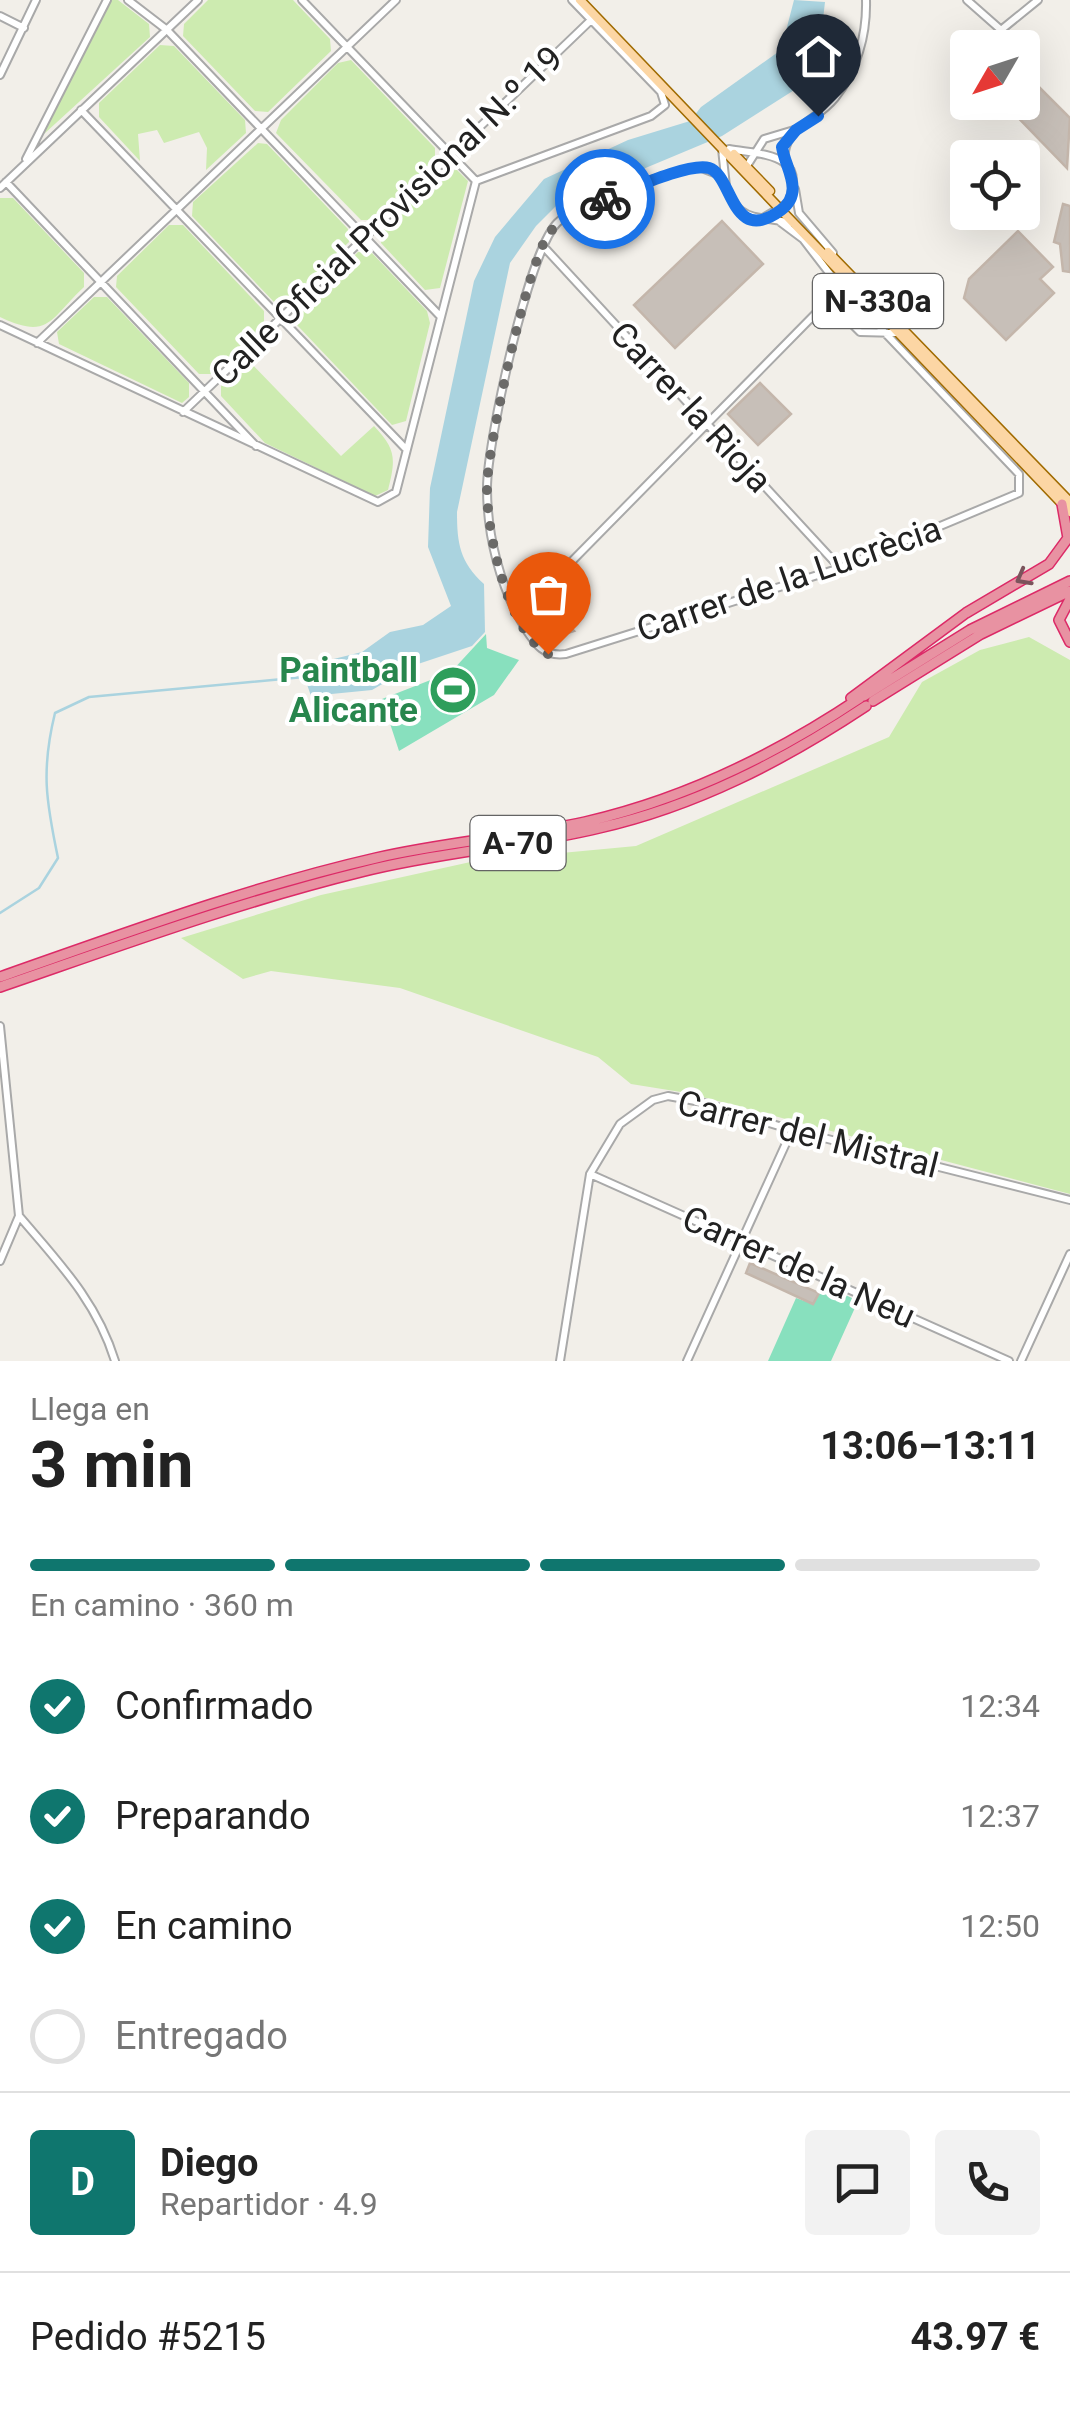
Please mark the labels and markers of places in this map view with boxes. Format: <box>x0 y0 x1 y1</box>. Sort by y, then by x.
pin <box>776 14 861 117</box>
pin <box>506 552 591 655</box>
place label: Paintball Alicante <box>279 650 418 731</box>
sports icon: Paintball Alicante <box>427 664 479 716</box>

